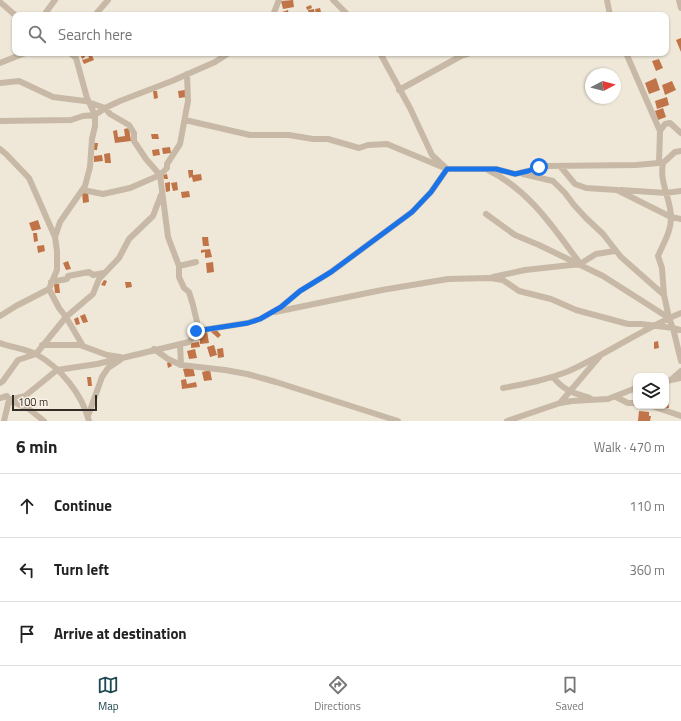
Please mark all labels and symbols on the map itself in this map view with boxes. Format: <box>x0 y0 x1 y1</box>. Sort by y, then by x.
north arrow <box>585 68 621 104</box>
route start <box>530 158 548 176</box>
route end <box>187 322 205 340</box>
scale bar <box>12 393 97 412</box>

